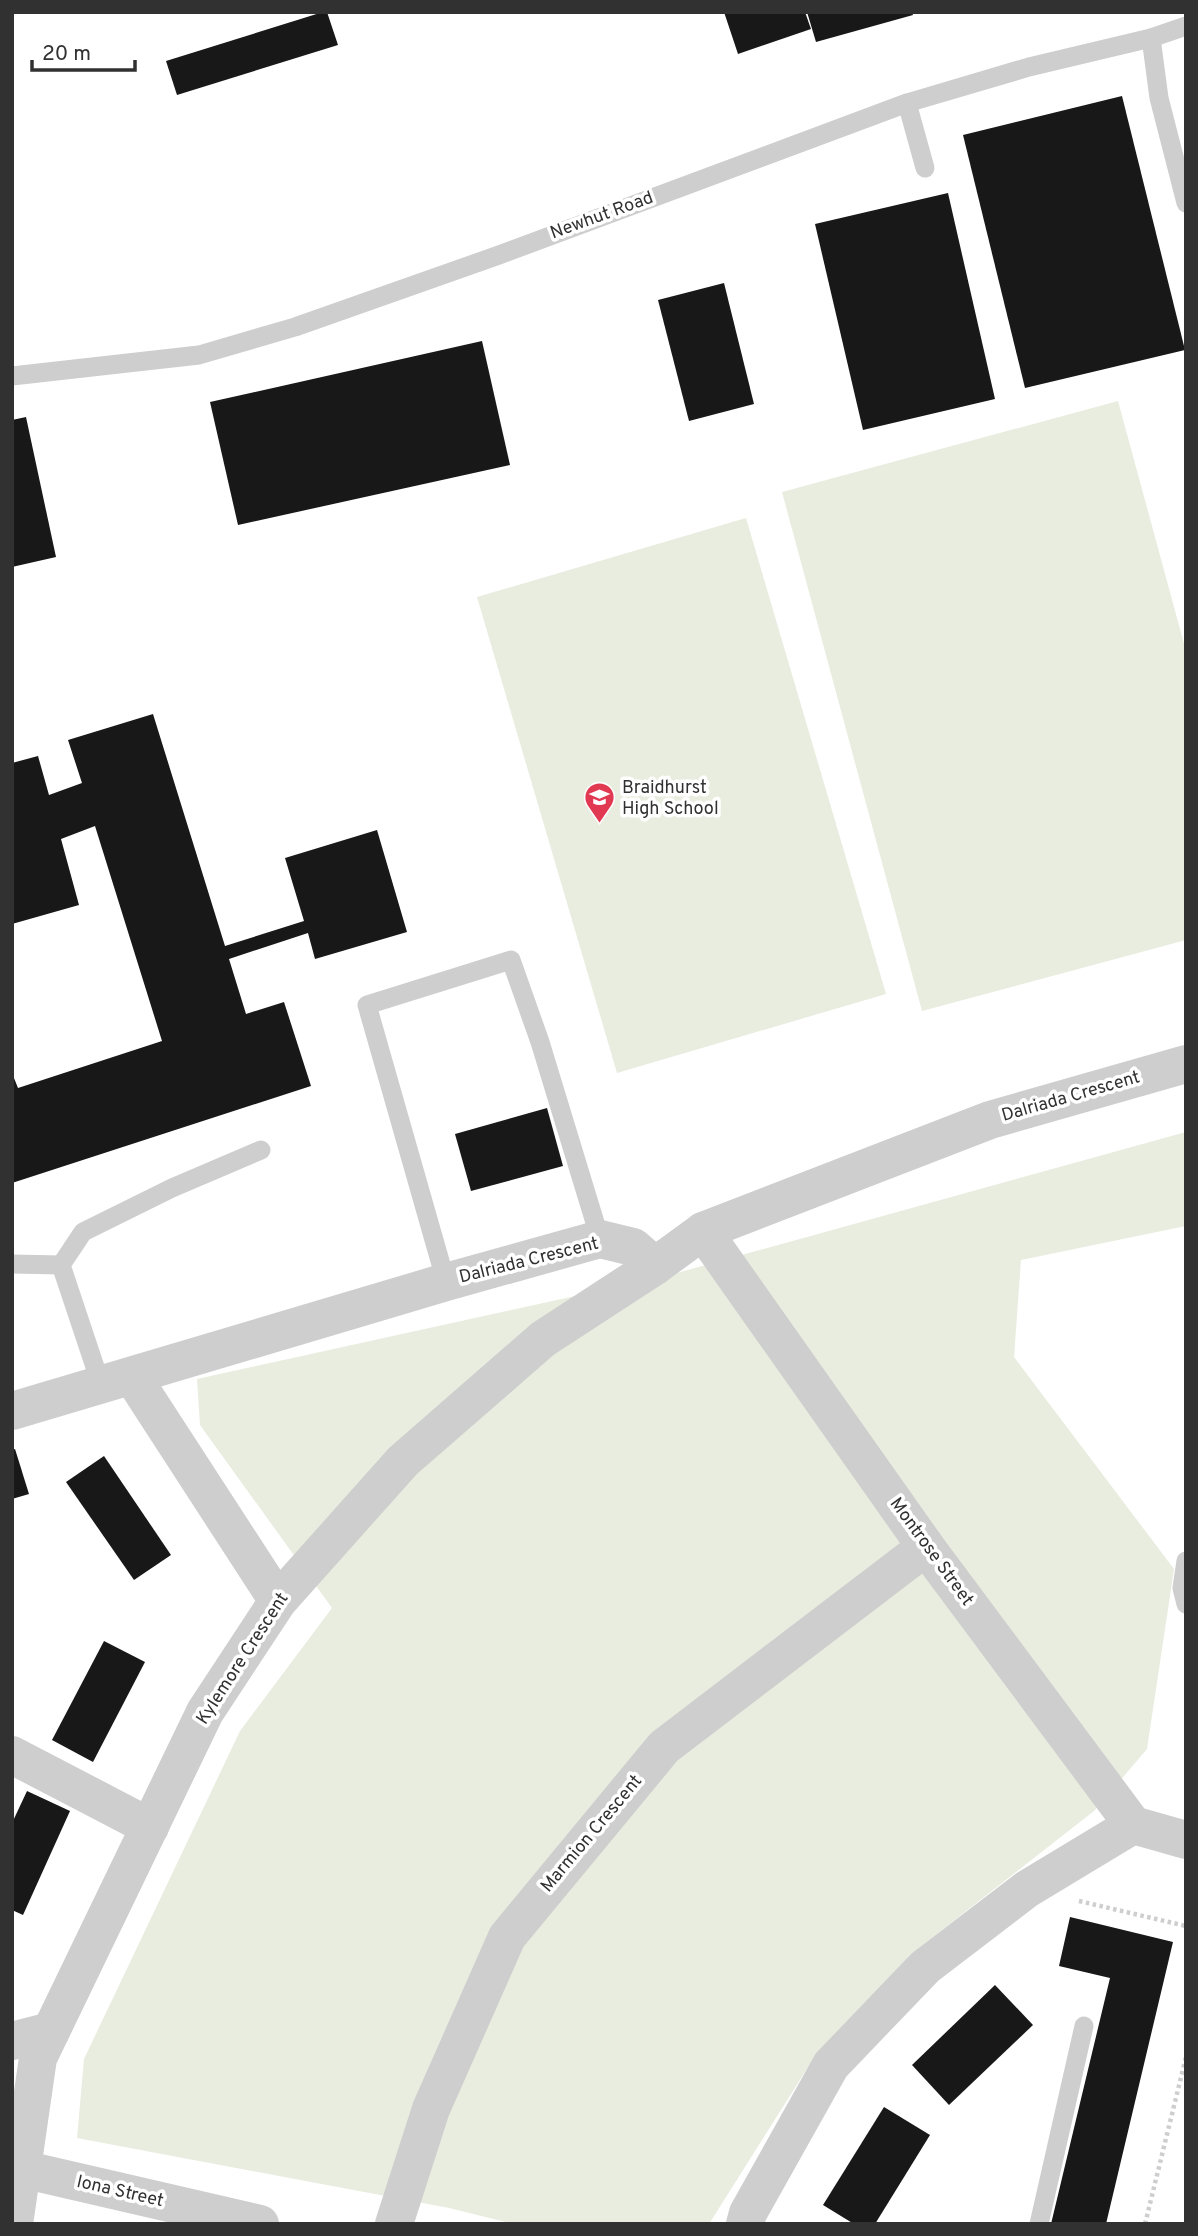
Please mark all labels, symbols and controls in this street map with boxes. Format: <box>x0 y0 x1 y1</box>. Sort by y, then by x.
scale bar <box>32 28 135 72</box>
text: 20 m <box>42 41 91 68</box>
street label: Newhut Road <box>547 187 657 245</box>
place label: Braidhurst High School <box>622 777 719 821</box>
school or university icon: Braidhurst High School <box>582 781 616 825</box>
street label: Dalriada Crescent <box>999 1066 1143 1128</box>
street label: Dalriada Crescent <box>457 1233 601 1289</box>
street label: Montrose Street <box>884 1493 978 1611</box>
street label: Kylemore Crescent <box>192 1589 294 1729</box>
street label: Marmion Crescent <box>536 1771 648 1897</box>
street label: Iona Street <box>74 2171 166 2213</box>

